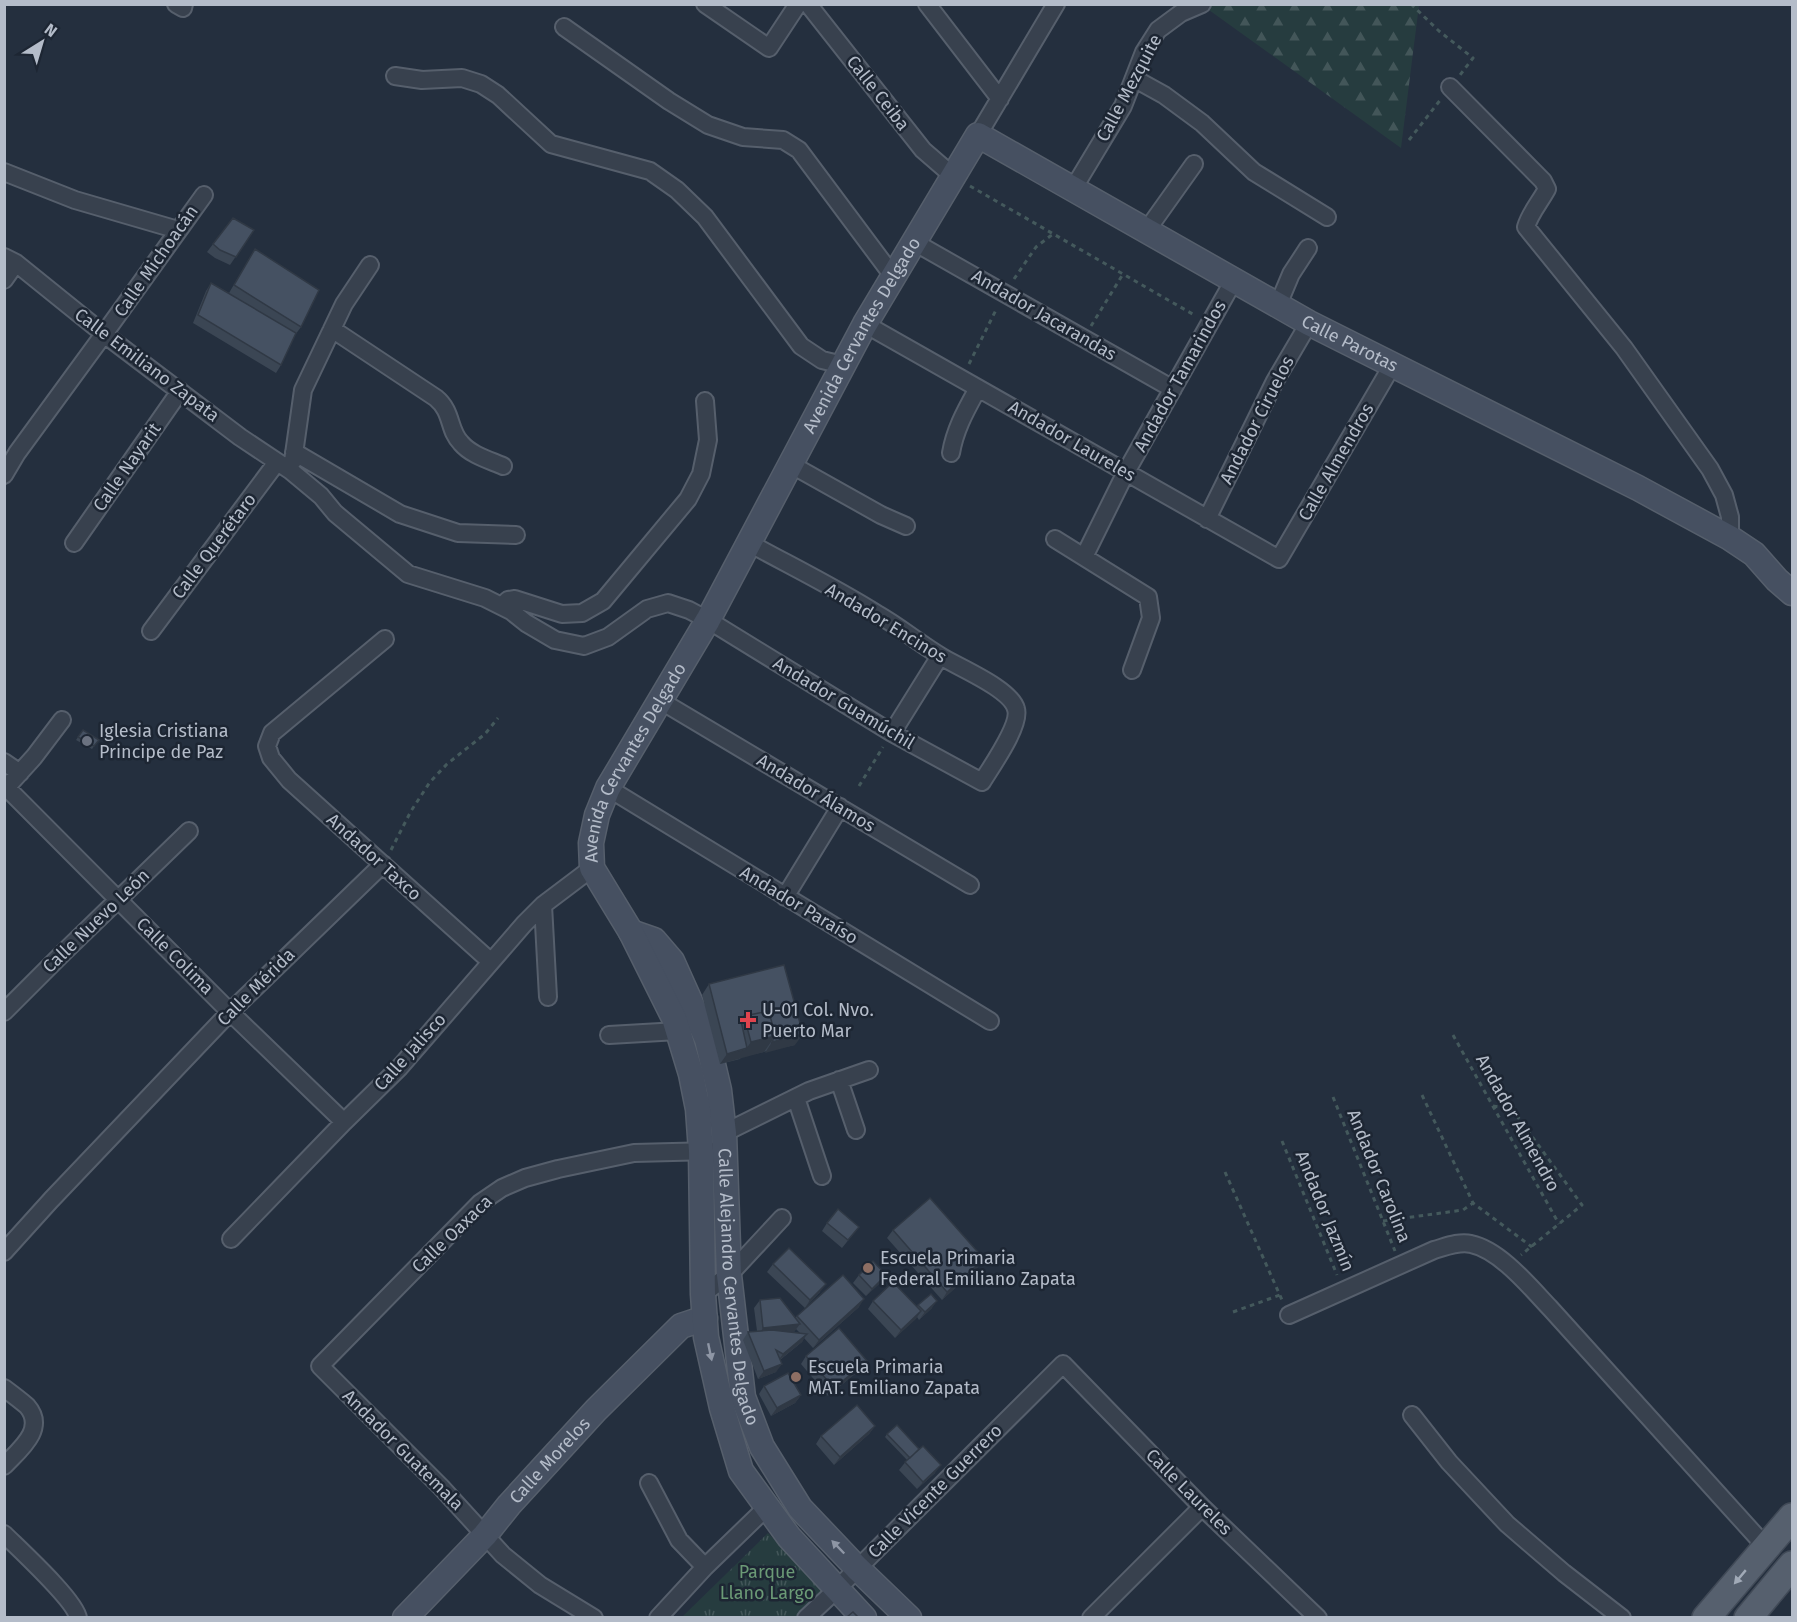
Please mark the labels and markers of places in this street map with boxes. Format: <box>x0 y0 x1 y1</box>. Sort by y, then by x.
place label: Iglesia Cristiana Principe de Paz <box>99 720 229 763</box>
marker: Iglesia Cristiana Principe de Paz <box>80 734 94 748</box>
place label: U-01 Col. Nvo. Puerto Mar <box>762 999 874 1042</box>
marker: U-01 Col. Nvo. Puerto Mar <box>739 1011 757 1029</box>
place label: Escuela Primaria Federal Emiliano Zapata <box>880 1247 1076 1290</box>
marker: Escuela Primaria Federal Emiliano Zapata <box>861 1261 875 1275</box>
place label: Escuela Primaria MAT. Emiliano Zapata <box>808 1356 980 1399</box>
marker: Escuela Primaria MAT. Emiliano Zapata <box>789 1370 803 1384</box>

